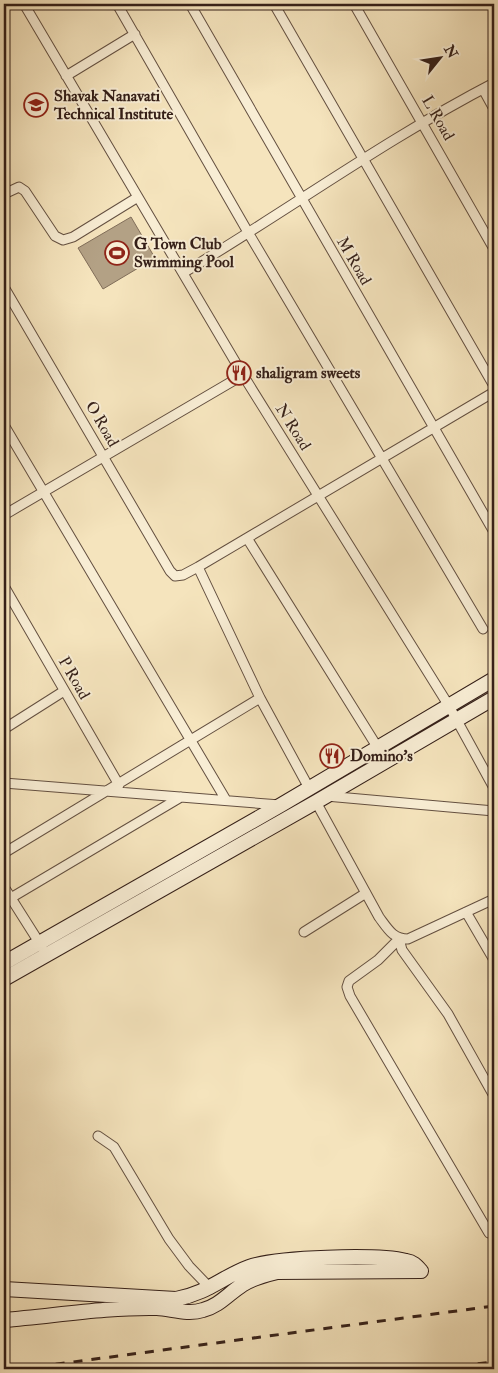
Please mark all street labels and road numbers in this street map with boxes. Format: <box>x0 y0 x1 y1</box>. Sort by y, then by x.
street label: L Road <box>417 92 459 144</box>
street label: M Road <box>332 233 376 289</box>
street label: O Road <box>81 397 123 451</box>
street label: N Road <box>271 400 315 454</box>
street label: P Road <box>54 653 94 703</box>

